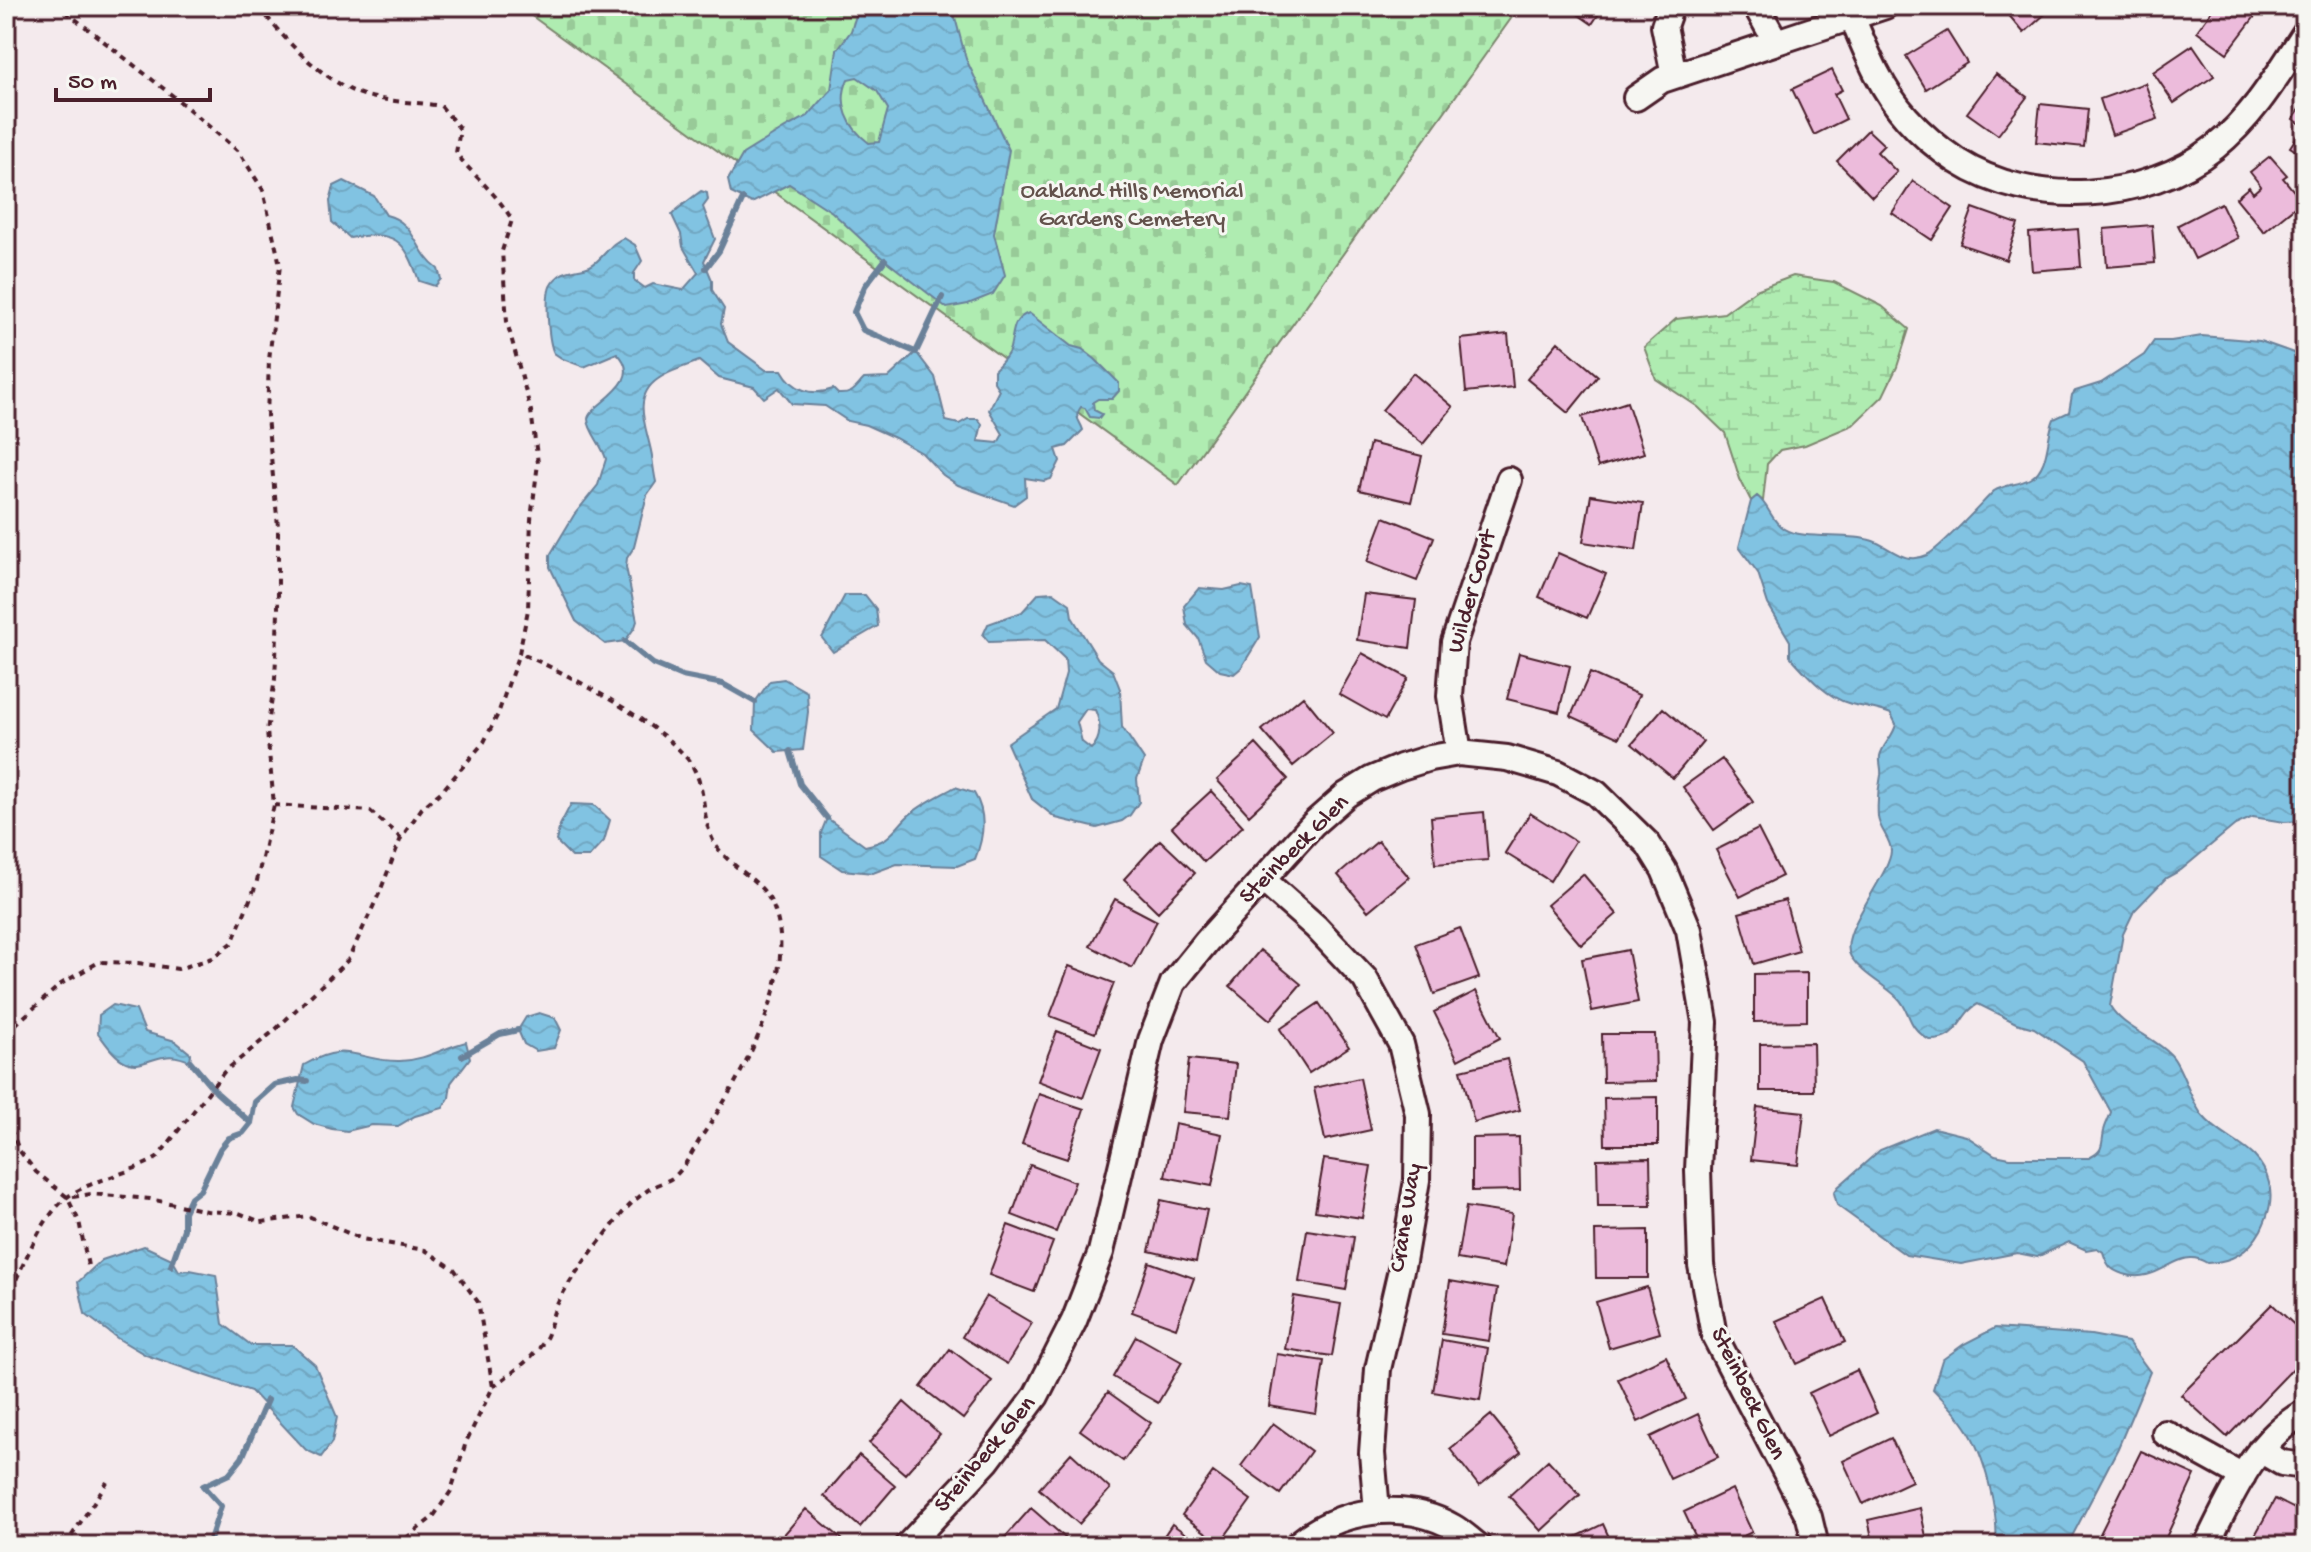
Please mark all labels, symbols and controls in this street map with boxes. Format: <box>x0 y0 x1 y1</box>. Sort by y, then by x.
scale bar <box>56 52 210 102</box>
text: 50 m <box>68 69 117 98</box>
park label: Oakland Hills Memorial Gardens Cemetery <box>1020 178 1244 235</box>
street label: Wilder Court <box>1442 525 1505 657</box>
street label: Steinbeck Glen <box>1234 789 1356 911</box>
street label: Crane Way <box>1384 1161 1430 1275</box>
street label: Steinbeck Glen <box>1702 1323 1792 1465</box>
street label: Steinbeck Glen <box>929 1390 1044 1519</box>

